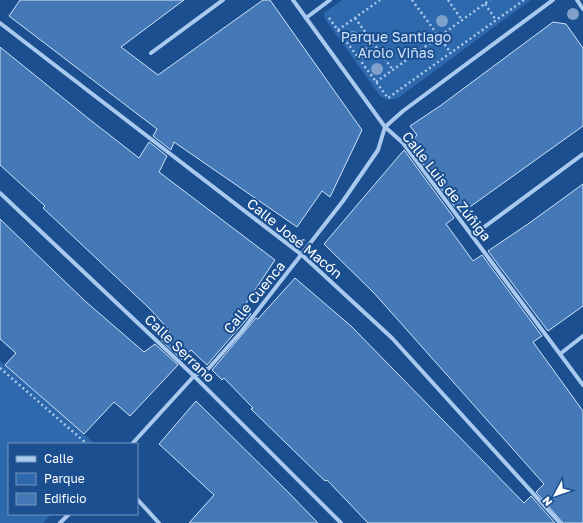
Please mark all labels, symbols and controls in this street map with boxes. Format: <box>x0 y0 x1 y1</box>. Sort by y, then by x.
park label: Parque Santiago Arolo Viñas <box>341 28 451 61</box>
street label: Calle Luis de Zúñiga <box>399 128 495 244</box>
street label: Calle José Macón <box>244 194 346 282</box>
street label: Calle Cuenca <box>220 257 288 337</box>
street label: Calle Serrano <box>141 310 219 386</box>
legend <box>8 443 138 515</box>
text: Calle <box>44 451 74 466</box>
text: Parque <box>44 471 85 486</box>
north arrow <box>535 475 575 515</box>
text: Edificio <box>44 491 86 506</box>
text: N <box>539 494 555 509</box>

